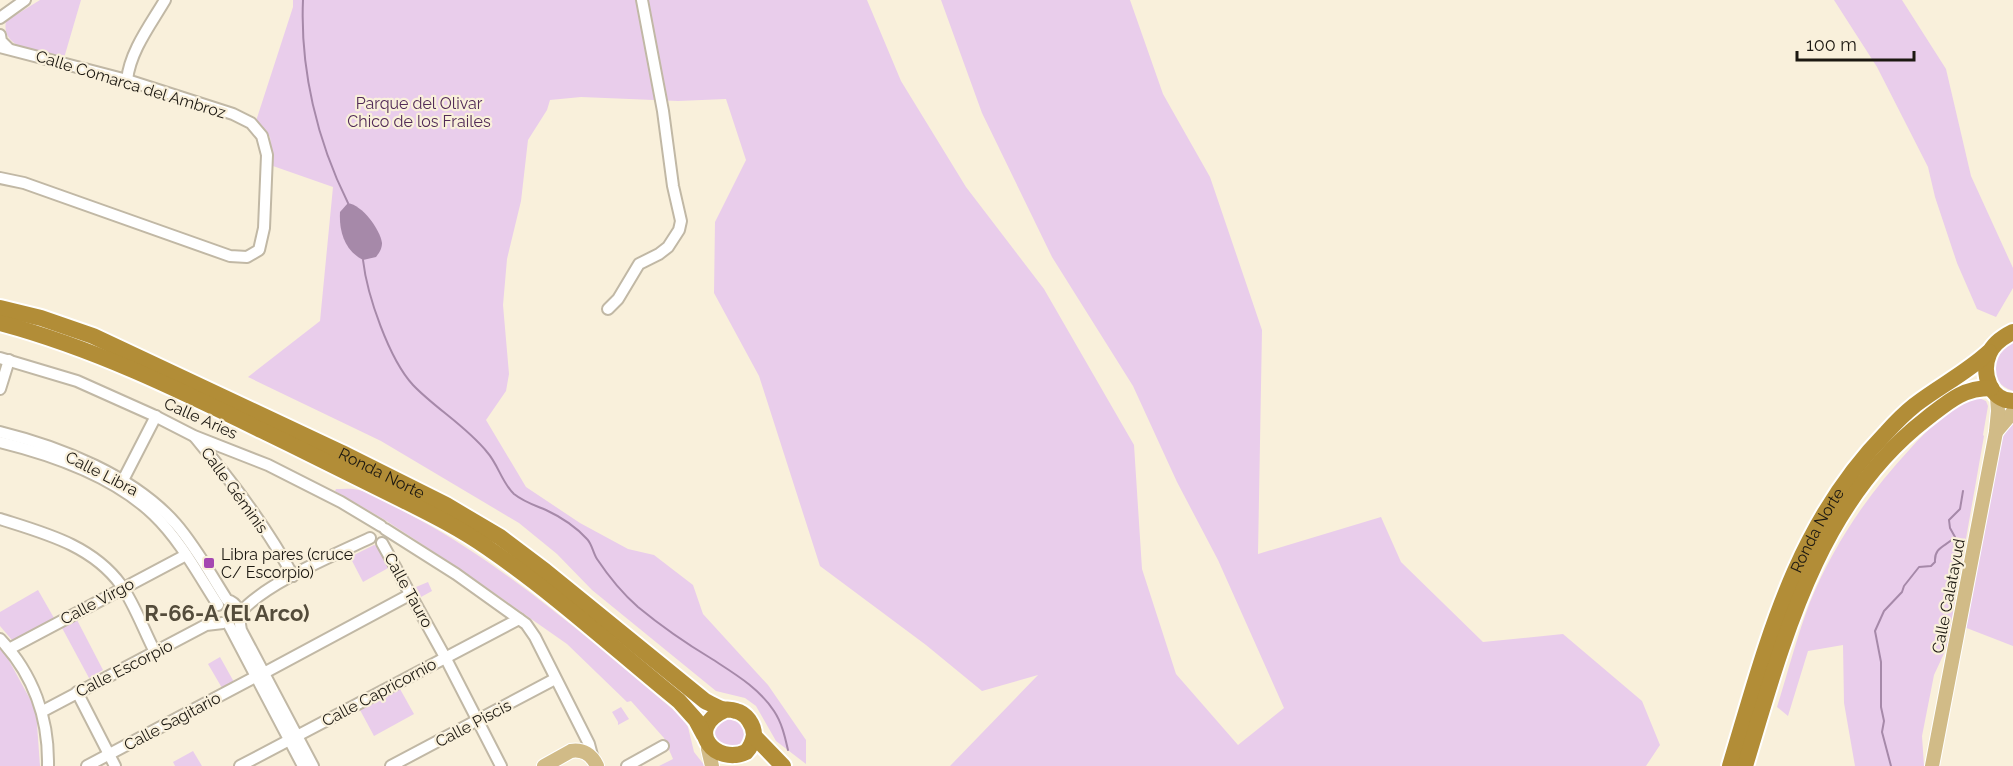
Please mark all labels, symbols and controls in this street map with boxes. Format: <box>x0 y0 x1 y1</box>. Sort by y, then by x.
scale bar <box>1797 24 1914 62</box>
text: 100 m <box>1806 34 1857 55</box>
street label: Calle Comarca del Ambroz <box>34 47 228 122</box>
park label: Parque del Olivar Chico de los Frailes <box>347 94 491 131</box>
street label: Calle Aries <box>161 394 241 443</box>
street label: Calle Géminis <box>197 444 272 537</box>
street label: Ronda Norte <box>335 444 428 503</box>
street label: Calle Libra <box>62 447 141 500</box>
street label: Ronda Norte <box>1787 484 1848 576</box>
street label: Calle Calatayud <box>1928 537 1969 655</box>
place label: Libra pares (cruce C/ Escorpio) <box>221 545 353 582</box>
street label: Calle Tauro <box>380 550 437 631</box>
marker: Libra pares (cruce C/ Escorpio) <box>202 556 216 570</box>
street label: Calle Virgo <box>57 574 137 629</box>
district label: R-66-A (El Arco) <box>144 600 310 626</box>
street label: Calle Escorpio <box>73 636 176 701</box>
street label: Calle Capricornio <box>319 654 440 731</box>
street label: Calle Sagitario <box>121 688 224 755</box>
street label: Calle Piscis <box>432 695 515 751</box>

